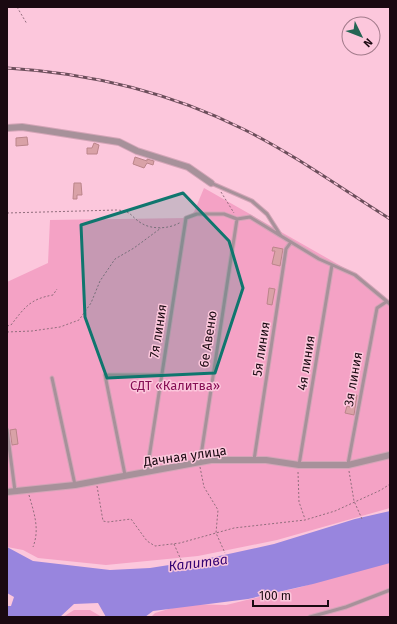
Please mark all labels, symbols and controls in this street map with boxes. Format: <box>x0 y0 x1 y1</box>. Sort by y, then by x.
north arrow <box>341 16 381 56</box>
text: N <box>361 35 375 50</box>
street label: 7я линия <box>146 303 170 359</box>
street label: 6е Авеню <box>196 310 220 368</box>
street label: 5я линия <box>249 321 273 377</box>
street label: 4я линия <box>294 334 318 392</box>
street label: 3я линия <box>341 351 365 407</box>
park label: СДТ «Калитва» <box>130 378 220 393</box>
street label: Дачная улица <box>141 443 228 469</box>
water label: Калитва <box>167 551 229 575</box>
scale bar <box>253 582 328 608</box>
text: 100 m <box>259 589 291 603</box>

